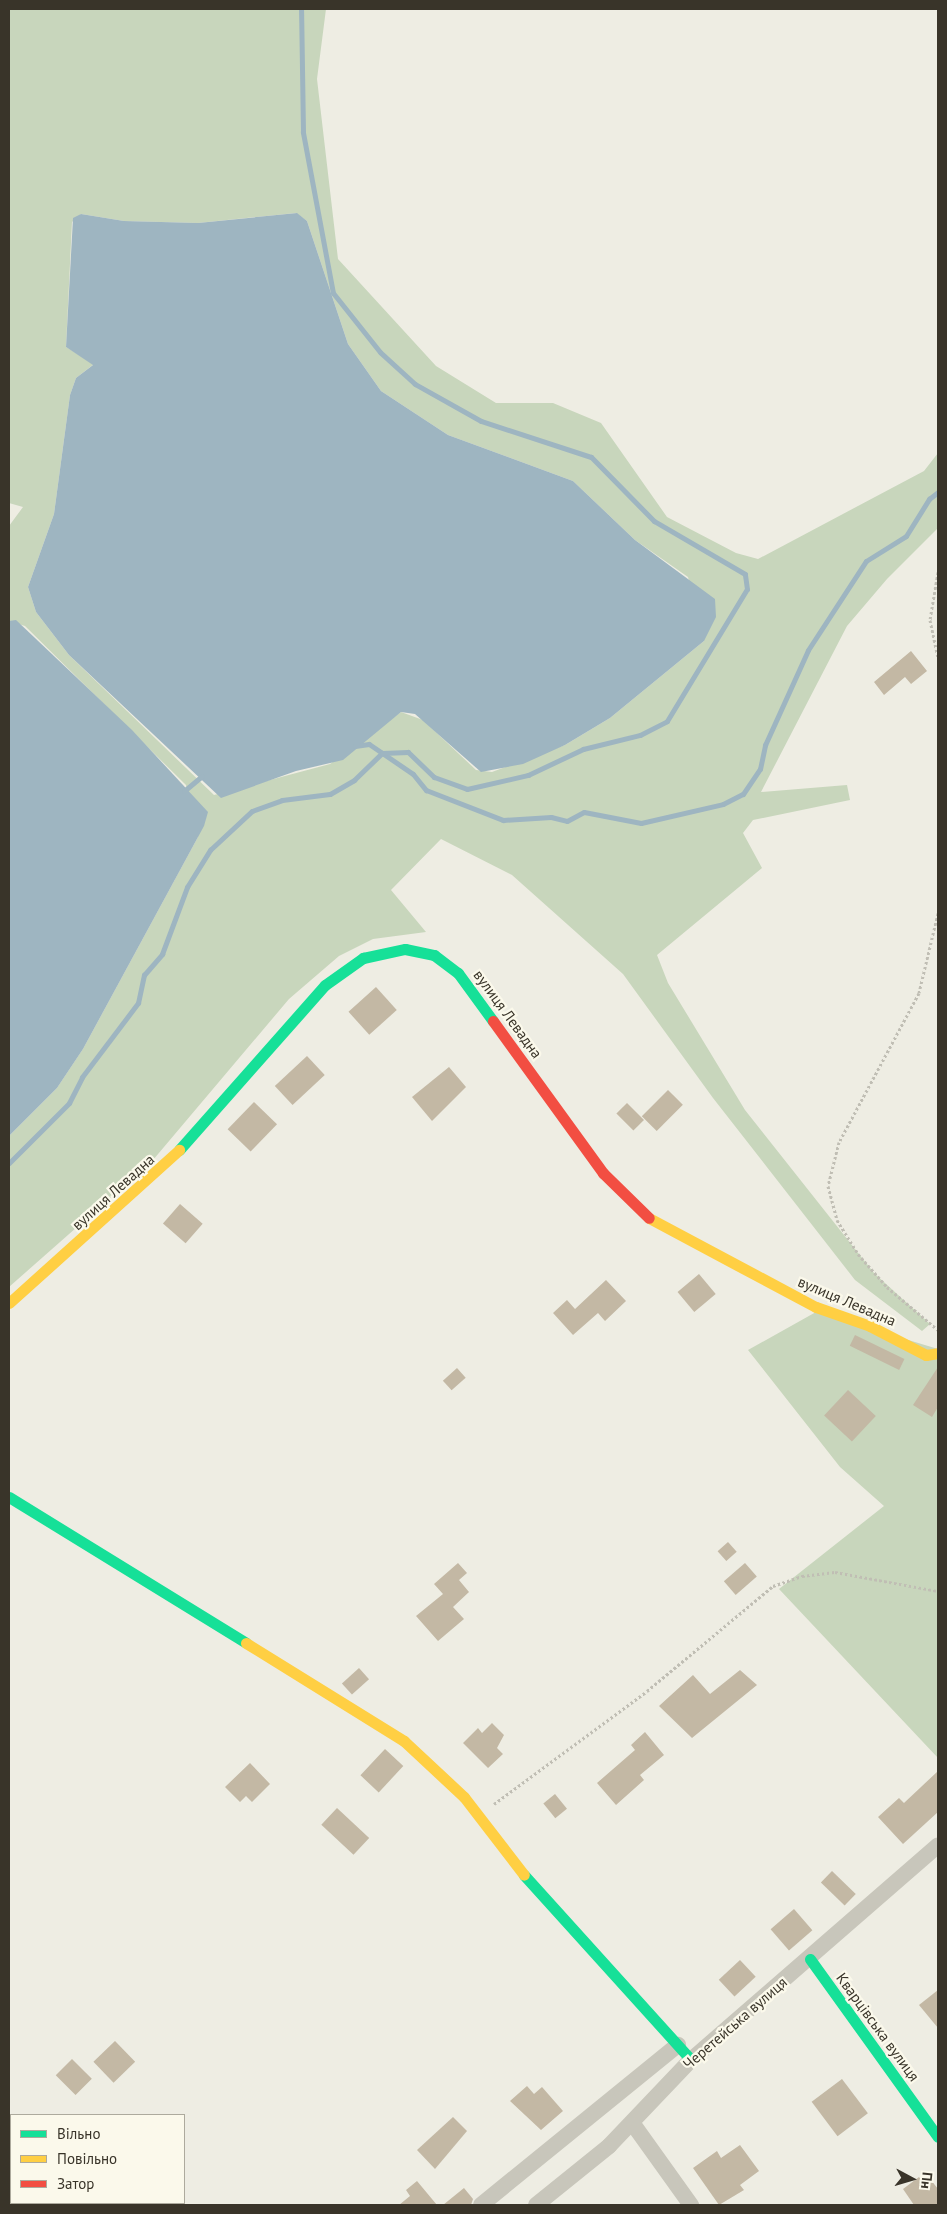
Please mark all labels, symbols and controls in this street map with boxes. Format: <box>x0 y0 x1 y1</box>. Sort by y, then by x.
street label: вулиця Левадна <box>470 966 546 1062</box>
street label: вулиця Левадна <box>68 1150 158 1234</box>
street label: вулиця Левадна <box>795 1272 899 1330</box>
street label: Кварцівська вулиця <box>833 1969 923 2085</box>
street label: Черетейська вулиця <box>679 1973 791 2073</box>
legend <box>10 2114 185 2204</box>
text: Вільно <box>57 2124 100 2143</box>
text: Повільно <box>57 2149 117 2168</box>
north arrow <box>887 2154 937 2204</box>
text: Пн <box>917 2171 937 2190</box>
text: Затор <box>57 2174 94 2193</box>

